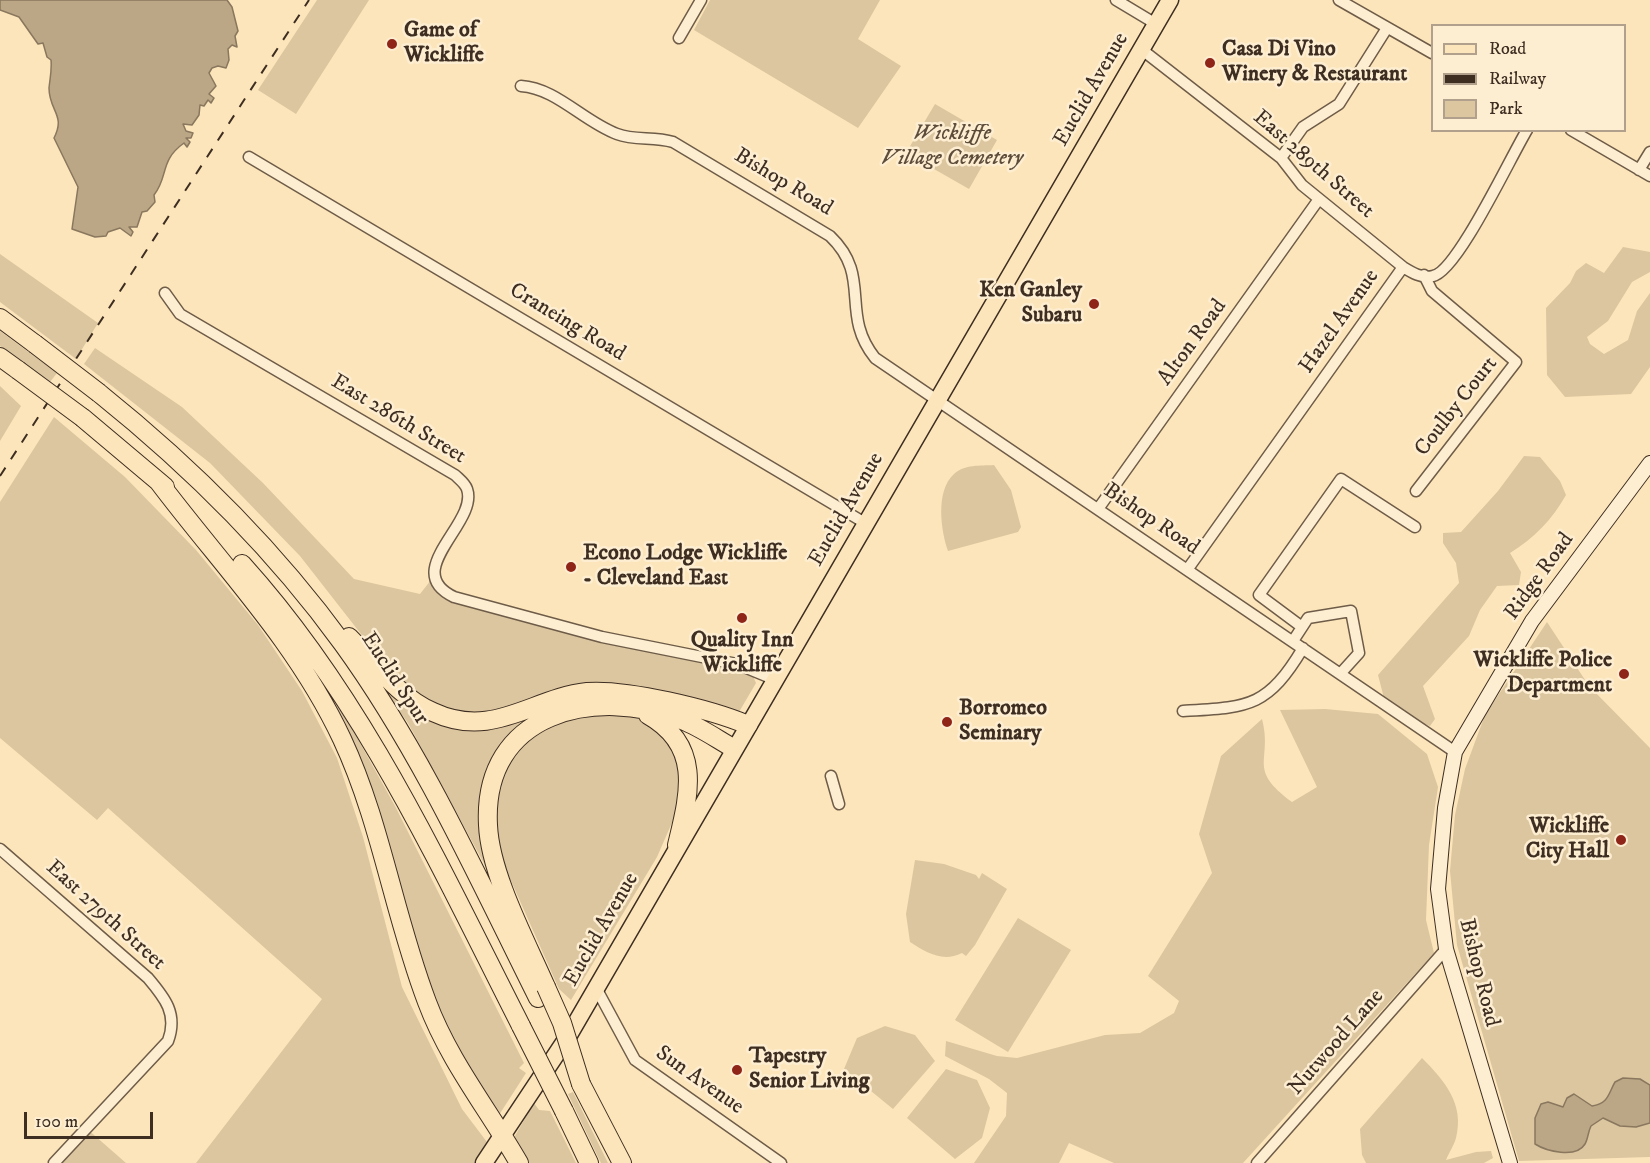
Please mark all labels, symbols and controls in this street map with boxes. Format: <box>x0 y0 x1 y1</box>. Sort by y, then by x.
place label: Game of Wickliffe <box>404 18 484 70</box>
legend <box>1431 24 1626 132</box>
street label: Euclid Avenue <box>1049 28 1135 152</box>
marker: Game of Wickliffe <box>385 37 399 51</box>
place label: Casa Di Vino Winery & Restaurant <box>1222 37 1407 88</box>
text: Road <box>1489 38 1526 60</box>
marker: Casa Di Vino Winery & Restaurant <box>1203 56 1217 70</box>
text: Railway <box>1489 68 1546 90</box>
text: Park <box>1489 98 1523 120</box>
street label: East 289th Street <box>1247 105 1379 225</box>
park label: Wickliffe Village Cemetery <box>881 121 1023 172</box>
street label: Bishop Road <box>729 143 837 223</box>
street label: Hazel Avenue <box>1294 265 1386 379</box>
street label: Craneing Road <box>504 278 630 368</box>
place label: Ken Ganley Subaru <box>979 278 1082 330</box>
street label: Alton Road <box>1153 295 1233 391</box>
marker: Ken Ganley Subaru <box>1087 297 1101 311</box>
street label: Coulby Court <box>1410 352 1504 462</box>
street label: East 286th Street <box>326 369 470 471</box>
street label: Euclid Avenue <box>804 448 890 572</box>
street label: Bishop Road <box>1098 478 1204 562</box>
street label: Ridge Road <box>1500 528 1580 626</box>
place label: Econo Lodge Wickliffe - Cleveland East <box>583 541 787 592</box>
marker: Econo Lodge Wickliffe - Cleveland East <box>564 560 578 574</box>
marker: Quality Inn Wickliffe <box>735 611 749 625</box>
street label: Euclid Spur <box>354 628 434 730</box>
place label: Quality Inn Wickliffe <box>691 628 793 680</box>
place label: Wickliffe Police Department <box>1474 648 1612 700</box>
marker: Wickliffe Police Department <box>1617 667 1631 681</box>
place label: Borromeo Seminary <box>959 696 1047 748</box>
marker: Borromeo Seminary <box>940 715 954 729</box>
place label: Wickliffe City Hall <box>1526 814 1609 866</box>
marker: Wickliffe City Hall <box>1614 833 1628 847</box>
street label: East 279th Street <box>40 855 170 977</box>
street label: Euclid Avenue <box>559 868 645 992</box>
street label: Bishop Road <box>1452 916 1504 1030</box>
street label: Nutwood Lane <box>1284 984 1390 1102</box>
street label: Sun Avenue <box>650 1041 748 1121</box>
place label: Tapestry Senior Living <box>749 1044 869 1096</box>
marker: Tapestry Senior Living <box>730 1063 744 1077</box>
scale bar <box>27 1100 156 1138</box>
text: 100 m <box>35 1111 78 1133</box>

